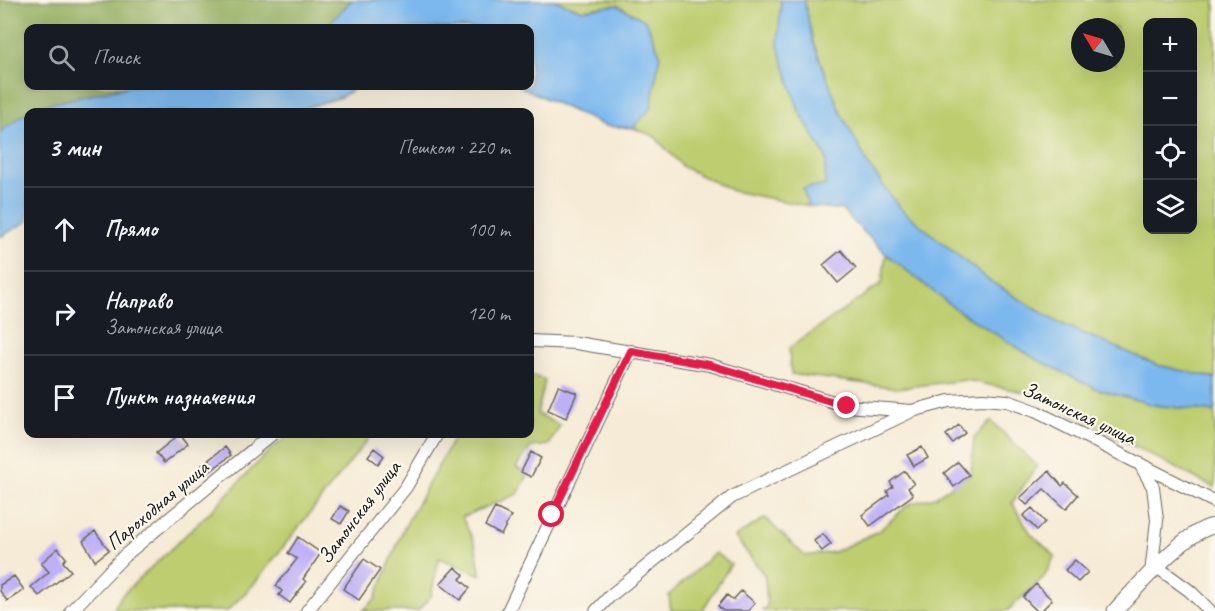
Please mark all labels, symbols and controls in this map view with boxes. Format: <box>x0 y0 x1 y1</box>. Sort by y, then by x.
north arrow <box>1071 18 1125 72</box>
map controls <box>1143 18 1197 234</box>
button: + <box>1143 18 1197 72</box>
search box <box>24 24 534 90</box>
icon: search <box>45 41 78 74</box>
text: Поиск <box>93 43 139 71</box>
button: − <box>1143 72 1197 126</box>
button: locate <box>1143 126 1197 180</box>
text: 3 мин <box>48 131 101 164</box>
text: Пешком · 220 m <box>398 135 510 160</box>
button: layers <box>1143 180 1197 234</box>
icon: ahead <box>48 213 81 246</box>
text: Прямо <box>105 215 157 243</box>
text: 100 m <box>467 217 510 242</box>
text: Направо <box>105 287 172 315</box>
icon: right <box>48 297 81 330</box>
text: 120 m <box>467 301 510 326</box>
text: Затонская улица <box>105 315 222 340</box>
street label: Затонская улица <box>1018 375 1142 451</box>
icon: arrive <box>48 381 81 414</box>
text: Пункт назначения <box>105 383 254 411</box>
route end <box>833 392 859 418</box>
street label: Пароходная улица <box>100 453 215 556</box>
street label: Затонская улица <box>312 454 407 569</box>
route start <box>538 501 564 527</box>

